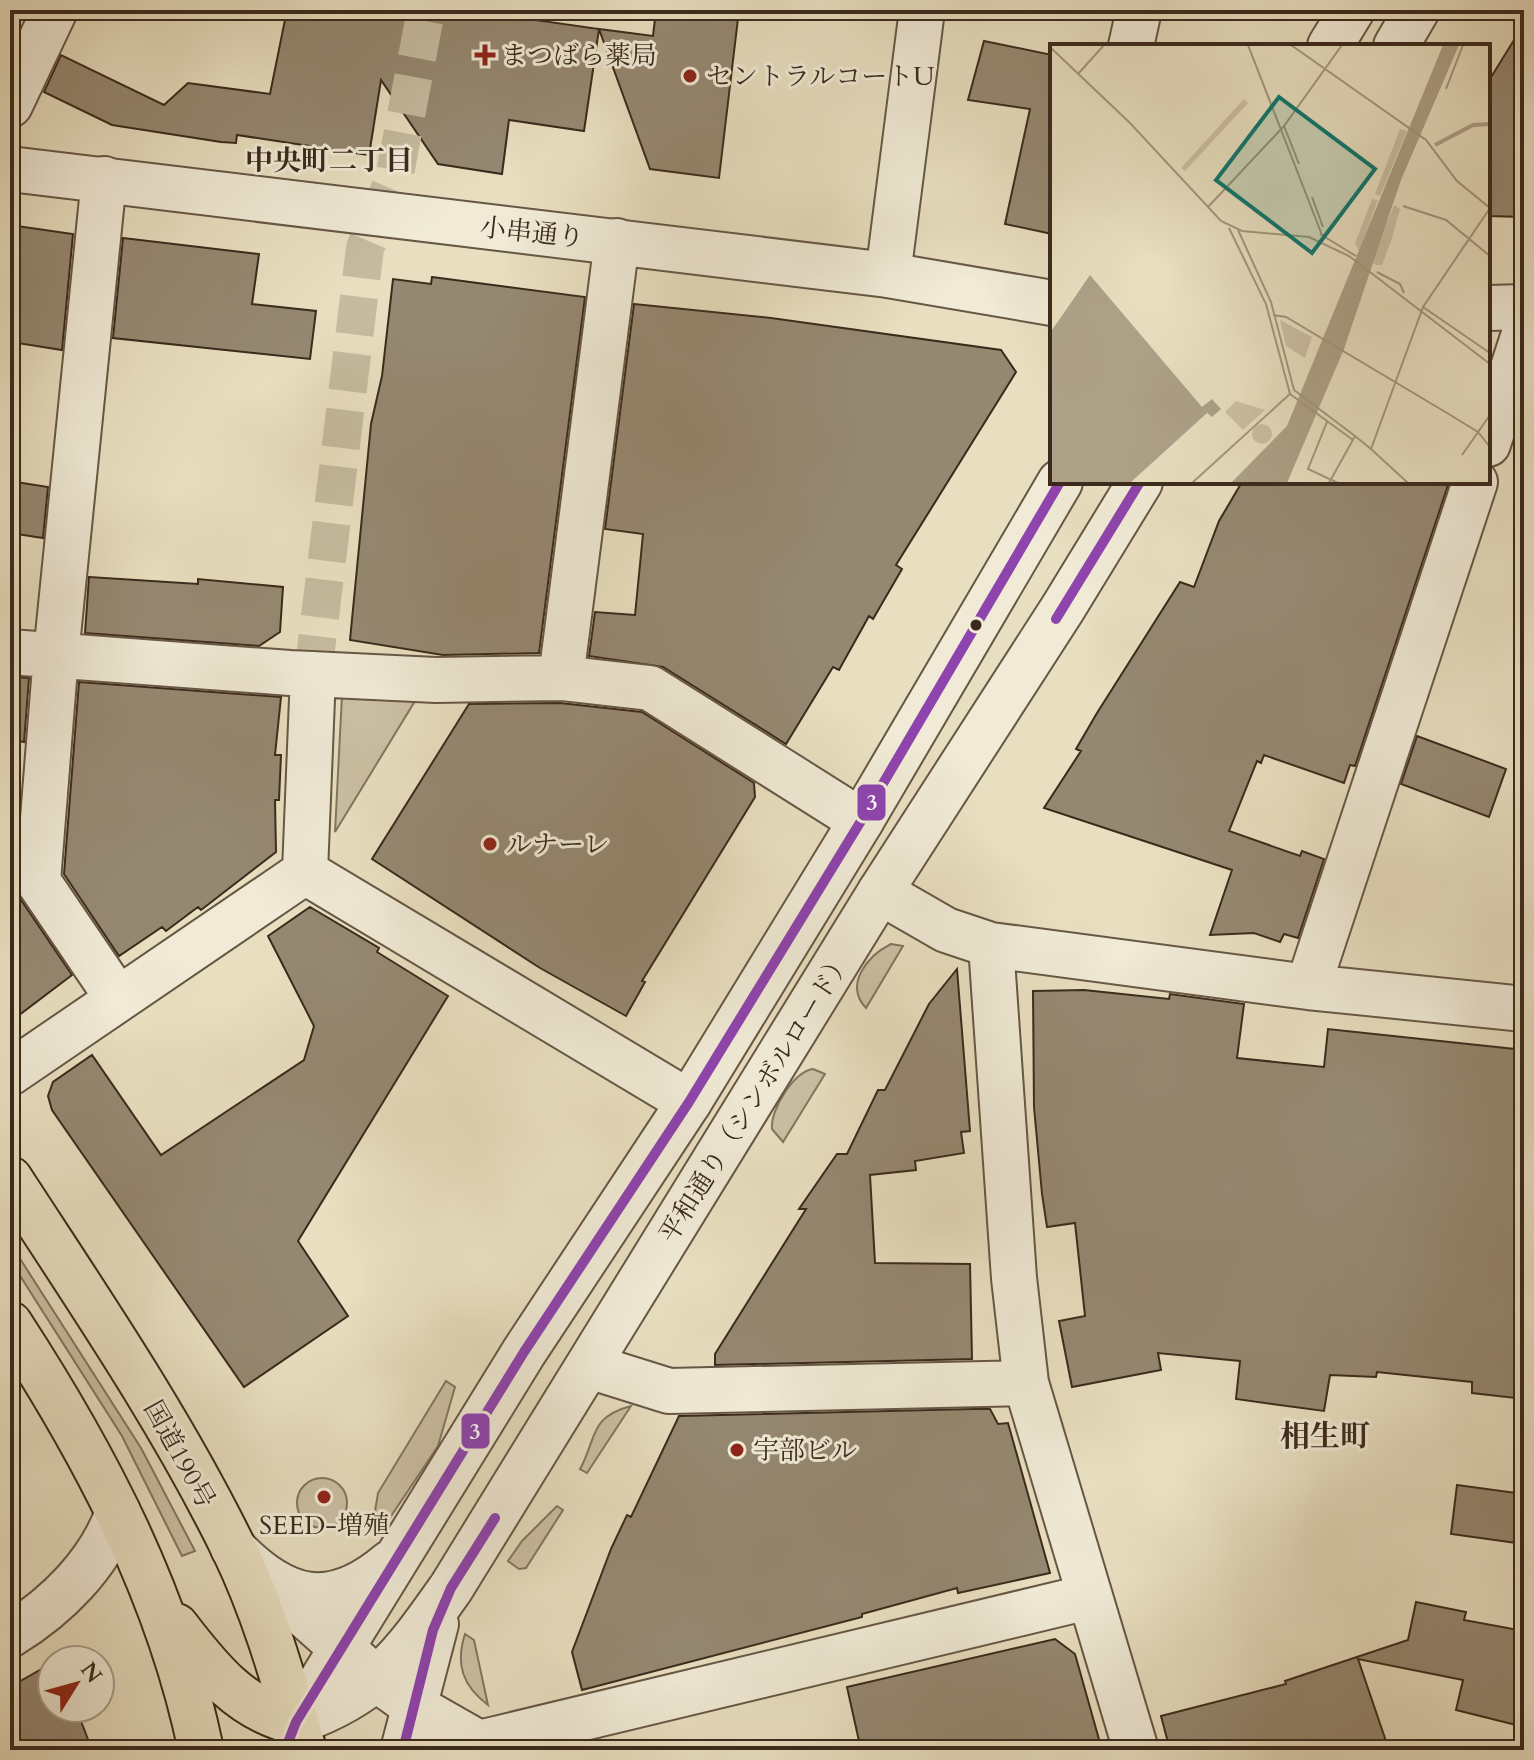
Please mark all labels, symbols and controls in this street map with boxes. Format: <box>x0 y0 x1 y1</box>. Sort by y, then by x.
place label: まつばら薬局 <box>501 38 657 73</box>
inset map <box>1050 44 1490 484</box>
marker: まつばら薬局 <box>476 46 494 64</box>
place label: セントラルコートU <box>706 59 934 94</box>
marker: セントラルコートU <box>681 67 699 85</box>
district label: 中央町二丁目 <box>245 142 413 180</box>
street label: 小串通り <box>478 210 585 255</box>
unlabelled marker <box>968 617 984 633</box>
line badge: 3 <box>856 783 887 822</box>
text: 3 <box>866 788 878 818</box>
place label: ルナーレ <box>506 827 609 862</box>
marker: ルナーレ <box>481 835 499 853</box>
street label: 平和通り（シンボルロード） <box>651 945 860 1250</box>
street label: 国道190号 <box>136 1394 223 1514</box>
line badge: 3 <box>460 1412 491 1450</box>
district label: 相生町 <box>1280 1416 1370 1457</box>
text: 3 <box>469 1417 481 1447</box>
place label: 宇部ビル <box>753 1433 857 1468</box>
marker: 宇部ビル <box>728 1441 746 1459</box>
marker: SEED-増殖 <box>315 1488 333 1506</box>
place label: SEED-増殖 <box>259 1508 389 1543</box>
north arrow <box>36 1644 116 1724</box>
text: N <box>73 1656 109 1689</box>

